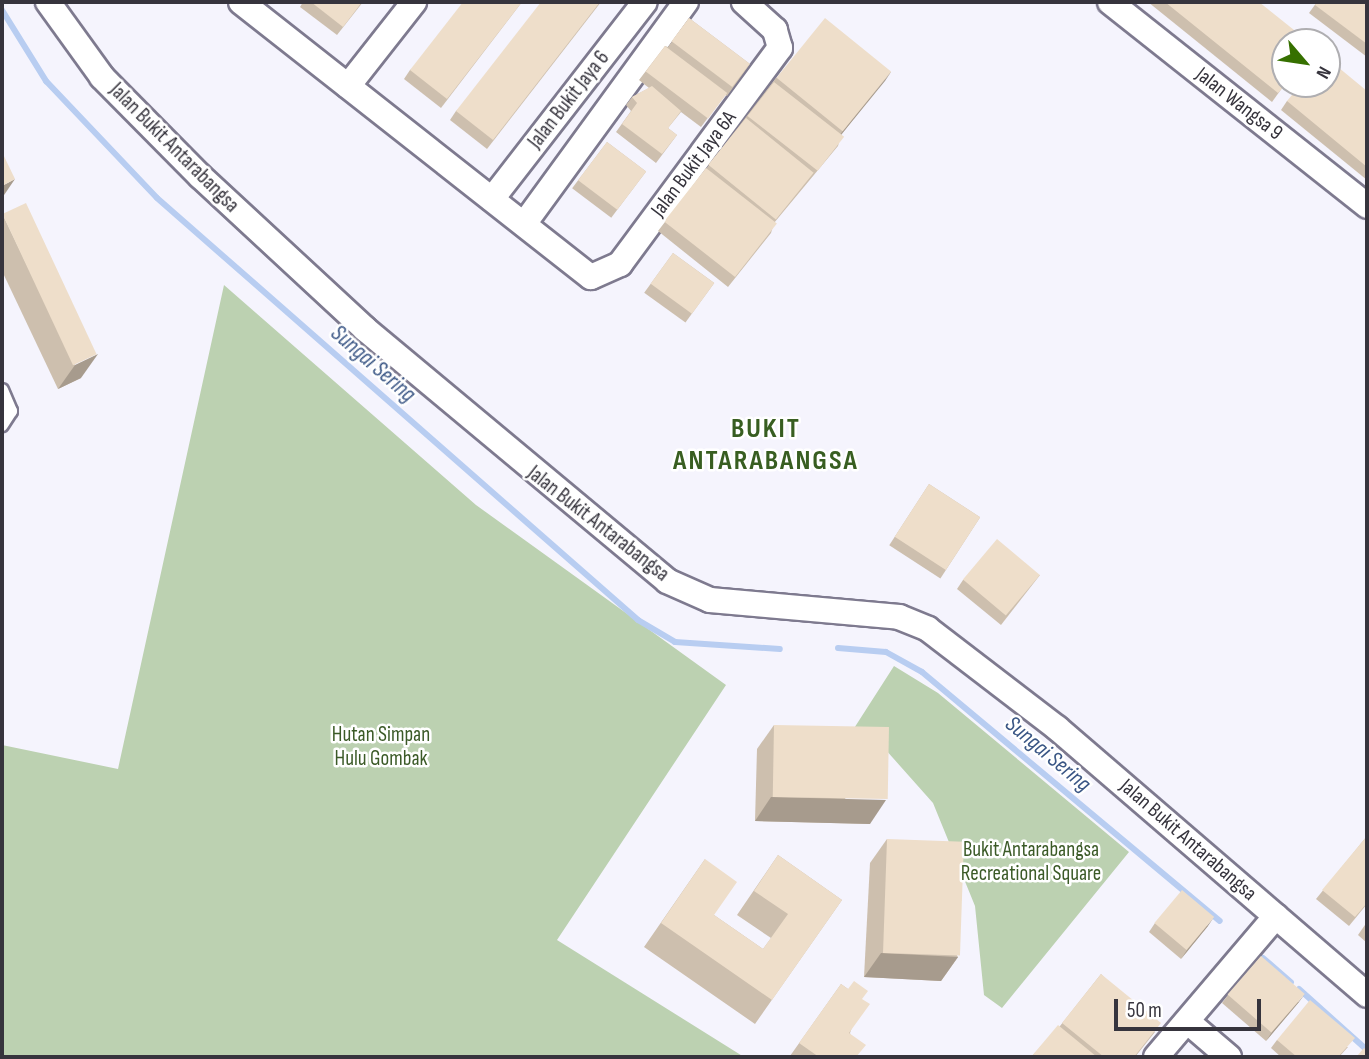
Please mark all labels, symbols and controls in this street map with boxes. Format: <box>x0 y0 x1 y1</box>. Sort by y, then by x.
north arrow <box>1271 28 1341 98</box>
street label: Jalan Bukit Jaya 6 <box>523 46 615 154</box>
street label: Jalan Wangsa 9 <box>1190 62 1288 146</box>
text: N <box>1311 62 1336 82</box>
street label: Jalan Bukit Antarabangsa <box>104 78 244 218</box>
street label: Jalan Bukit Jaya 6A <box>646 106 742 222</box>
water label: Sungai Sering <box>325 320 421 408</box>
district label: BUKIT ANTARABANGSA <box>675 412 857 478</box>
street label: Jalan Bukit Antarabangsa <box>522 461 674 587</box>
water label: Sungai Sering <box>1000 710 1096 798</box>
park label: Hutan Simpan Hulu Gombak <box>332 722 430 772</box>
street label: Jalan Bukit Antarabangsa <box>1114 774 1262 906</box>
park label: Bukit Antarabangsa Recreational Square <box>961 837 1101 887</box>
scale bar <box>1117 986 1264 1030</box>
text: 50 m <box>1127 998 1162 1023</box>

